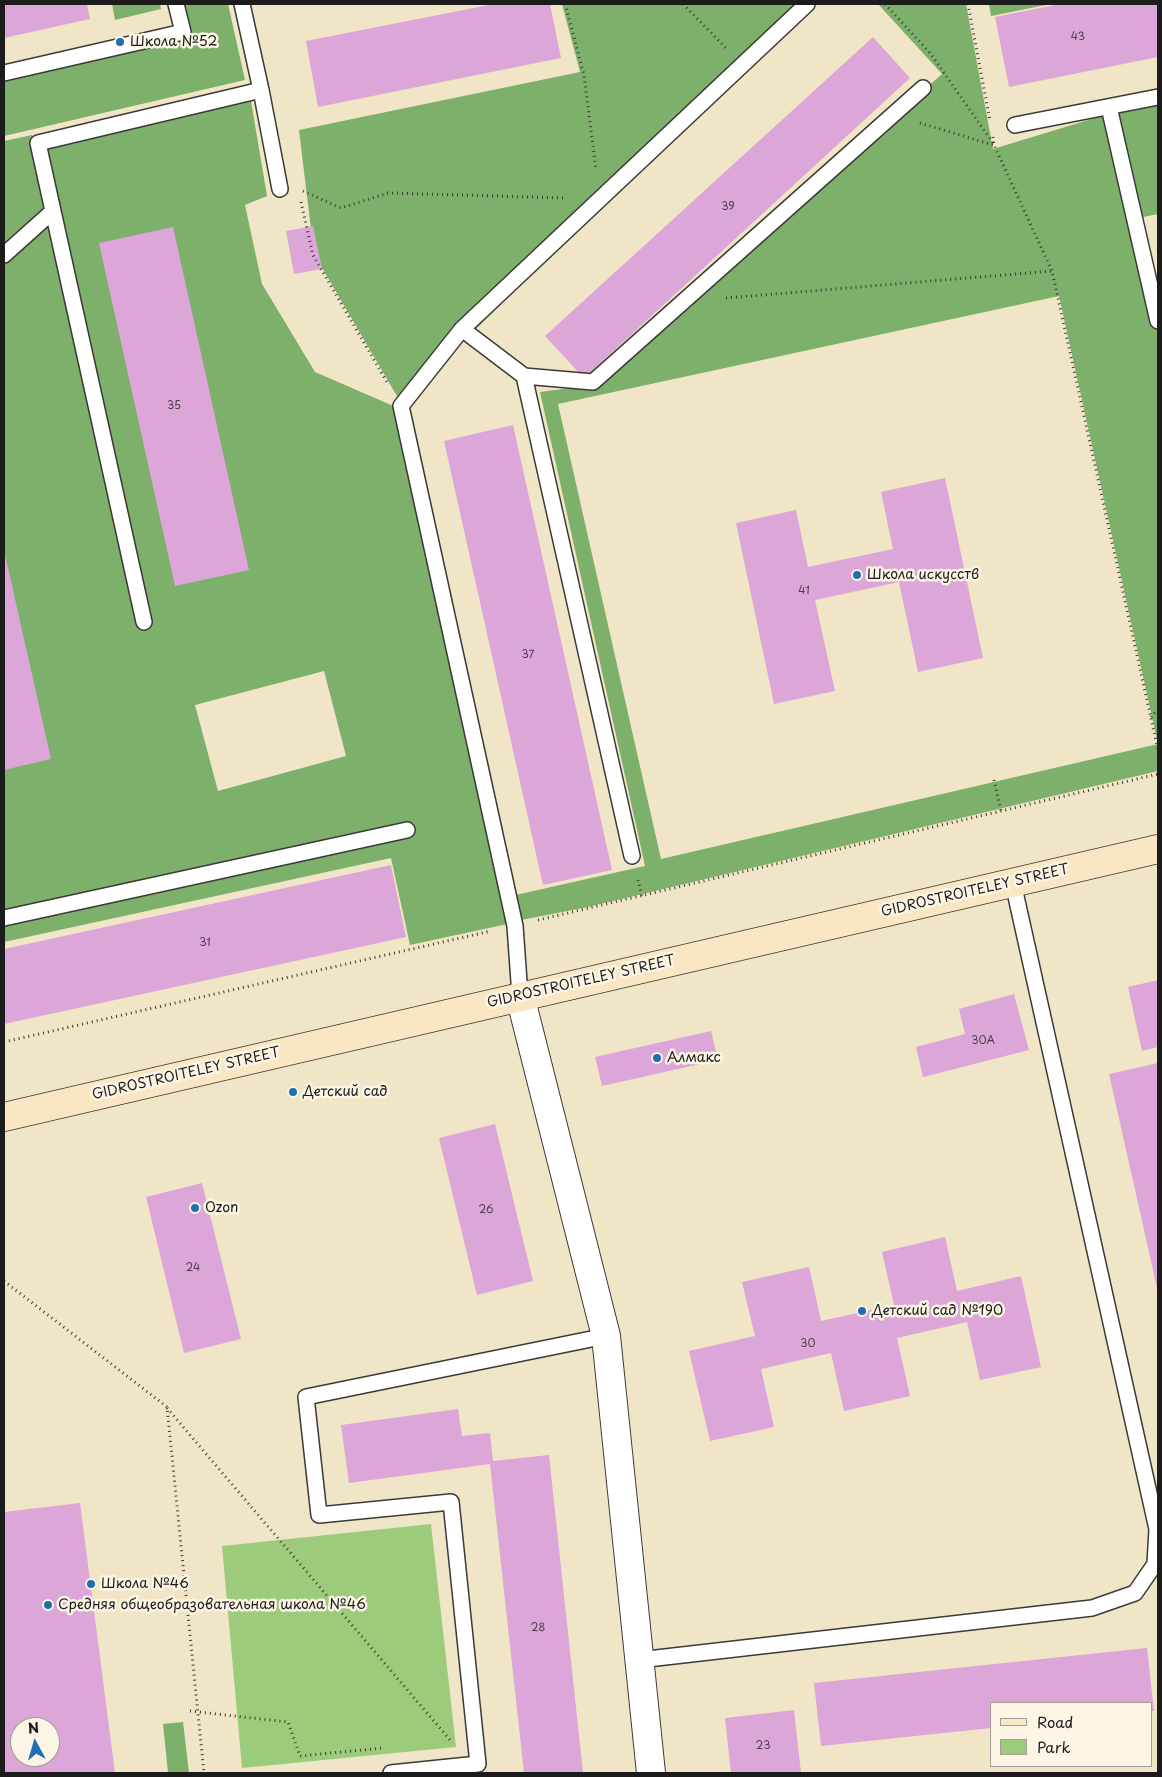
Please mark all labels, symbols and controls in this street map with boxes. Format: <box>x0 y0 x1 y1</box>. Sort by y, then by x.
house number: 43 <box>1071 30 1085 44</box>
place label: Школа №52 <box>130 34 217 50</box>
marker: Школа №52 <box>114 36 126 48</box>
house number: 39 <box>721 200 735 214</box>
house number: 35 <box>167 399 181 413</box>
place label: Школа искусств <box>867 567 979 583</box>
marker: Школа искусств <box>851 569 863 581</box>
house number: 41 <box>798 584 810 598</box>
house number: 37 <box>522 648 534 662</box>
street label: GIDROSTROITELEY STREET <box>879 861 1071 921</box>
house number: 31 <box>199 936 211 950</box>
street label: GIDROSTROITELEY STREET <box>485 952 677 1012</box>
house number: 30А <box>971 1034 995 1048</box>
street label: GIDROSTROITELEY STREET <box>90 1044 282 1104</box>
place label: Алмакс <box>667 1050 721 1066</box>
marker: Алмакс <box>651 1052 663 1064</box>
place label: Детский сад <box>303 1084 388 1100</box>
marker: Детский сад <box>287 1086 299 1098</box>
place label: Ozon <box>205 1200 238 1216</box>
marker: Ozon <box>189 1202 201 1214</box>
house number: 26 <box>478 1203 494 1217</box>
house number: 24 <box>186 1261 200 1275</box>
place label: Детский сад №190 <box>872 1303 1003 1319</box>
marker: Детский сад №190 <box>856 1305 868 1317</box>
house number: 30 <box>800 1337 816 1351</box>
place label: Школа №46 <box>101 1576 189 1592</box>
marker: Школа №46 <box>85 1578 97 1590</box>
place label: Средняя общеобразовательная школа №46 <box>58 1597 366 1613</box>
marker: Средняя общеобразовательная школа №46 <box>42 1599 54 1611</box>
house number: 28 <box>531 1621 545 1635</box>
legend <box>990 1702 1152 1767</box>
text: Road <box>1037 1710 1073 1733</box>
north arrow <box>10 1717 60 1767</box>
text: N <box>27 1717 40 1739</box>
text: Park <box>1037 1735 1071 1758</box>
house number: 23 <box>756 1739 770 1753</box>

